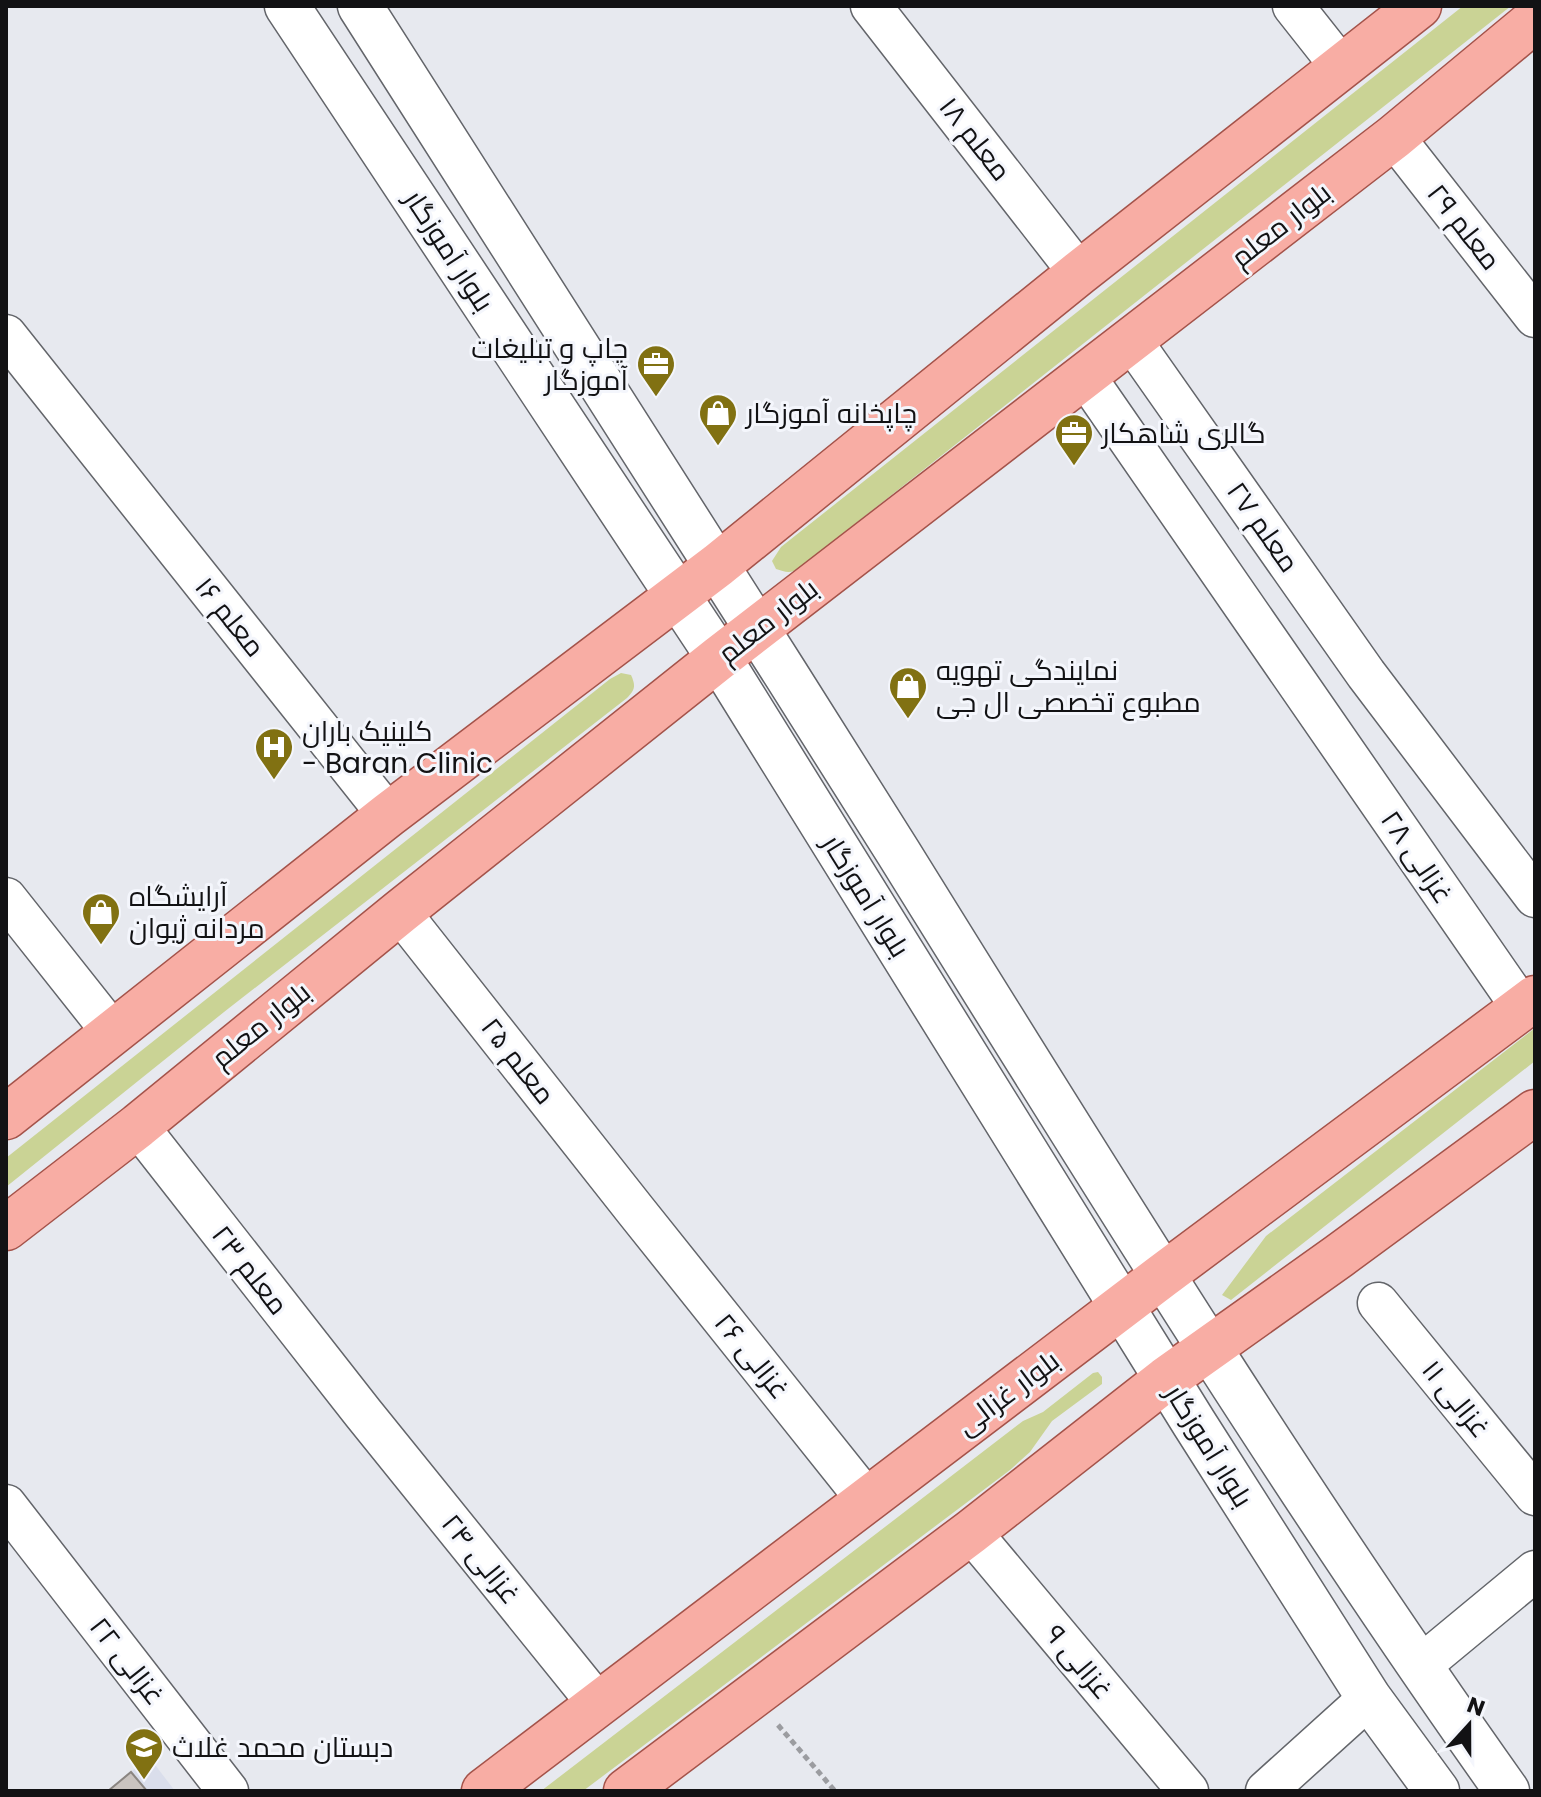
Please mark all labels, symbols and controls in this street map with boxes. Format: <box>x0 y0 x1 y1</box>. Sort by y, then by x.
street label: معلم ۱۸ <box>930 89 1020 189</box>
street label: بلوار معلم <box>1223 173 1339 277</box>
street label: معلم ۲۹ <box>1418 176 1510 278</box>
street label: بلوار آموزگار <box>394 181 503 320</box>
place label: چاپ و تبلیغات آموزگار <box>471 329 628 400</box>
office icon: چاپ و تبلیغات آموزگار <box>635 343 677 398</box>
shop icon: چاپخانه آموزگار <box>697 392 739 447</box>
place label: چاپخانه آموزگار <box>744 394 917 433</box>
office icon: گالری شاهکار <box>1053 412 1095 467</box>
place label: گالری شاهکار <box>1100 414 1266 453</box>
street label: معلم ۲۷ <box>1218 474 1308 580</box>
street label: معلم ۱۶ <box>186 569 274 665</box>
street label: بلوار معلم <box>710 569 826 673</box>
place label: نمایندگی تهویه مطبوع تخصصی ال جی <box>936 651 1201 722</box>
shop icon: نمایندگی تهویه مطبوع تخصصی ال جی <box>887 665 929 720</box>
place label: کلینیک باران - Baran Clinic <box>302 712 493 783</box>
hospital icon: کلینیک باران - Baran Clinic <box>253 726 295 781</box>
street label: غزالی ۲۸ <box>1372 803 1462 911</box>
street label: بلوار آموزگار <box>812 825 919 965</box>
place label: آرایشگاه مردانه ژیوان <box>129 877 265 948</box>
shop icon: آرایشگاه مردانه ژیوان <box>80 891 122 946</box>
street label: بلوار معلم <box>203 973 319 1077</box>
street label: معلم ۲۵ <box>472 1009 564 1113</box>
street label: معلم ۲۳ <box>203 1217 297 1323</box>
street label: غزالی ۲۶ <box>705 1305 799 1407</box>
street label: بلوار غزالی <box>949 1341 1067 1445</box>
street label: غزالی ۱۱ <box>1413 1352 1499 1446</box>
street label: بلوار آموزگار <box>1155 1375 1262 1515</box>
street label: غزالی ۲۴ <box>433 1506 529 1612</box>
street label: غزالی ۲۲ <box>80 1609 174 1713</box>
street label: غزالی ۹ <box>1036 1616 1122 1708</box>
north arrow <box>1429 1685 1509 1765</box>
text: N <box>1463 1689 1489 1724</box>
school or university icon: دبستان محمد غلاث <box>123 1726 165 1781</box>
place label: دبستان محمد غلاث <box>172 1728 393 1767</box>

